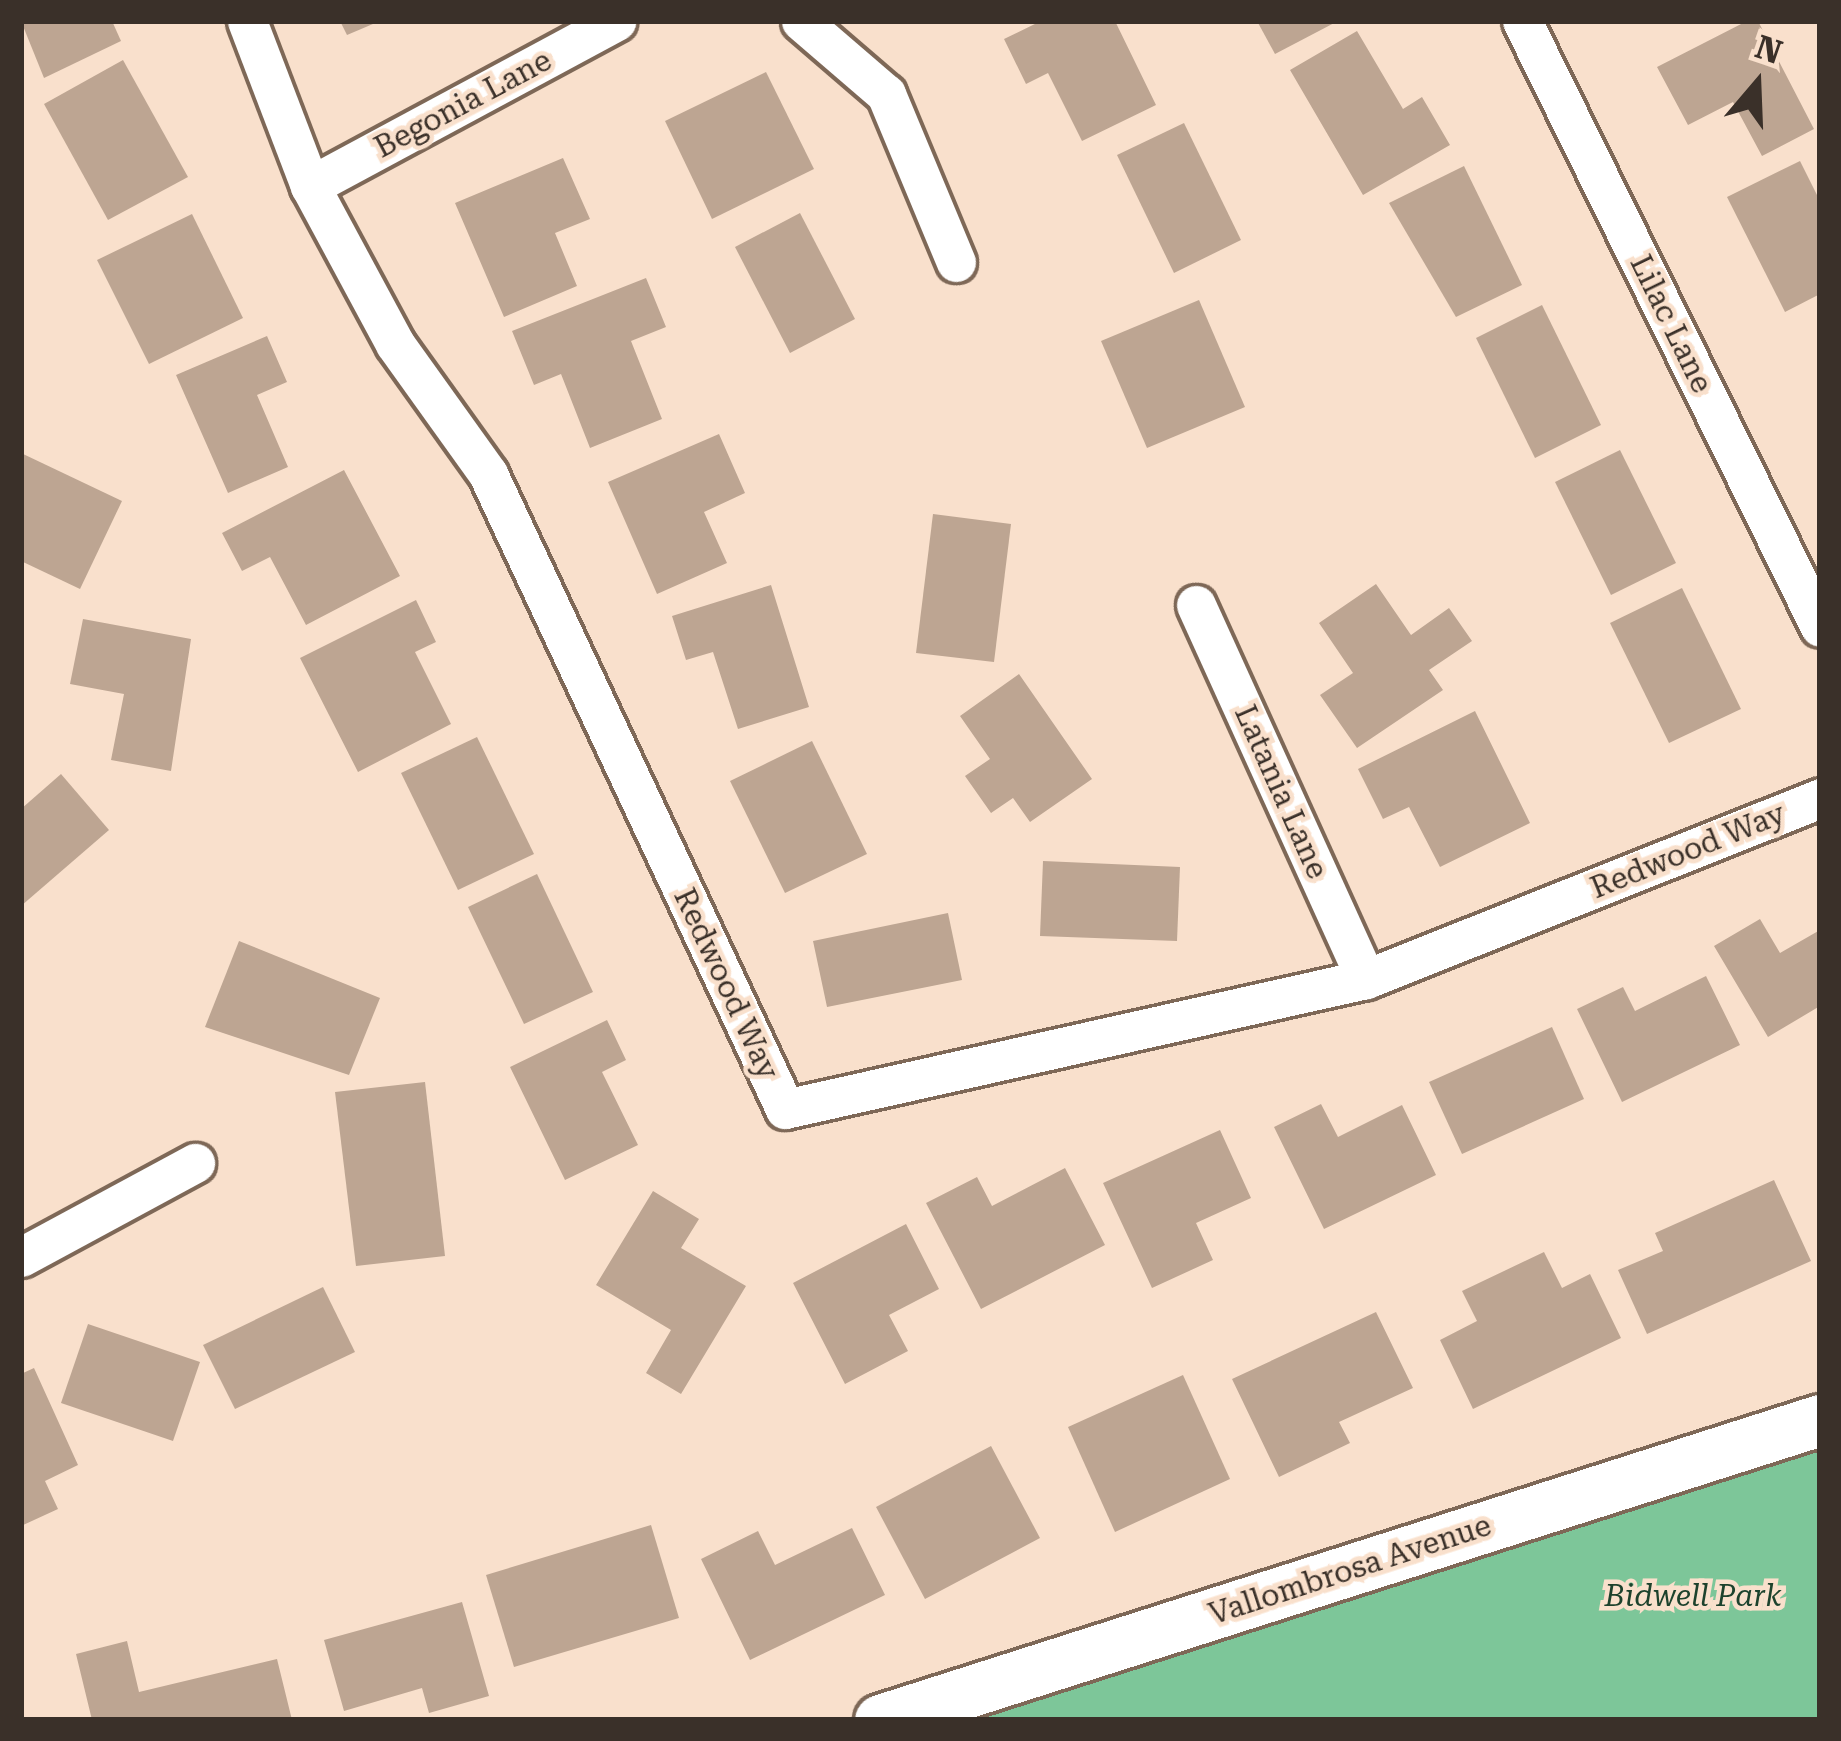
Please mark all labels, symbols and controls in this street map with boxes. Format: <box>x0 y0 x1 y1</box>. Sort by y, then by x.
north arrow <box>1697 24 1817 144</box>
text: N <box>1751 27 1787 72</box>
street label: Begonia Lane <box>368 42 558 166</box>
street label: Lilac Lane <box>1622 249 1720 399</box>
street label: Latania Lane <box>1227 700 1335 884</box>
street label: Redwood Way <box>1586 796 1790 906</box>
street label: Redwood Way <box>666 883 786 1085</box>
street label: Vallombrosa Avenue <box>1204 1507 1496 1633</box>
park label: Bidwell Park <box>1605 1578 1781 1614</box>

